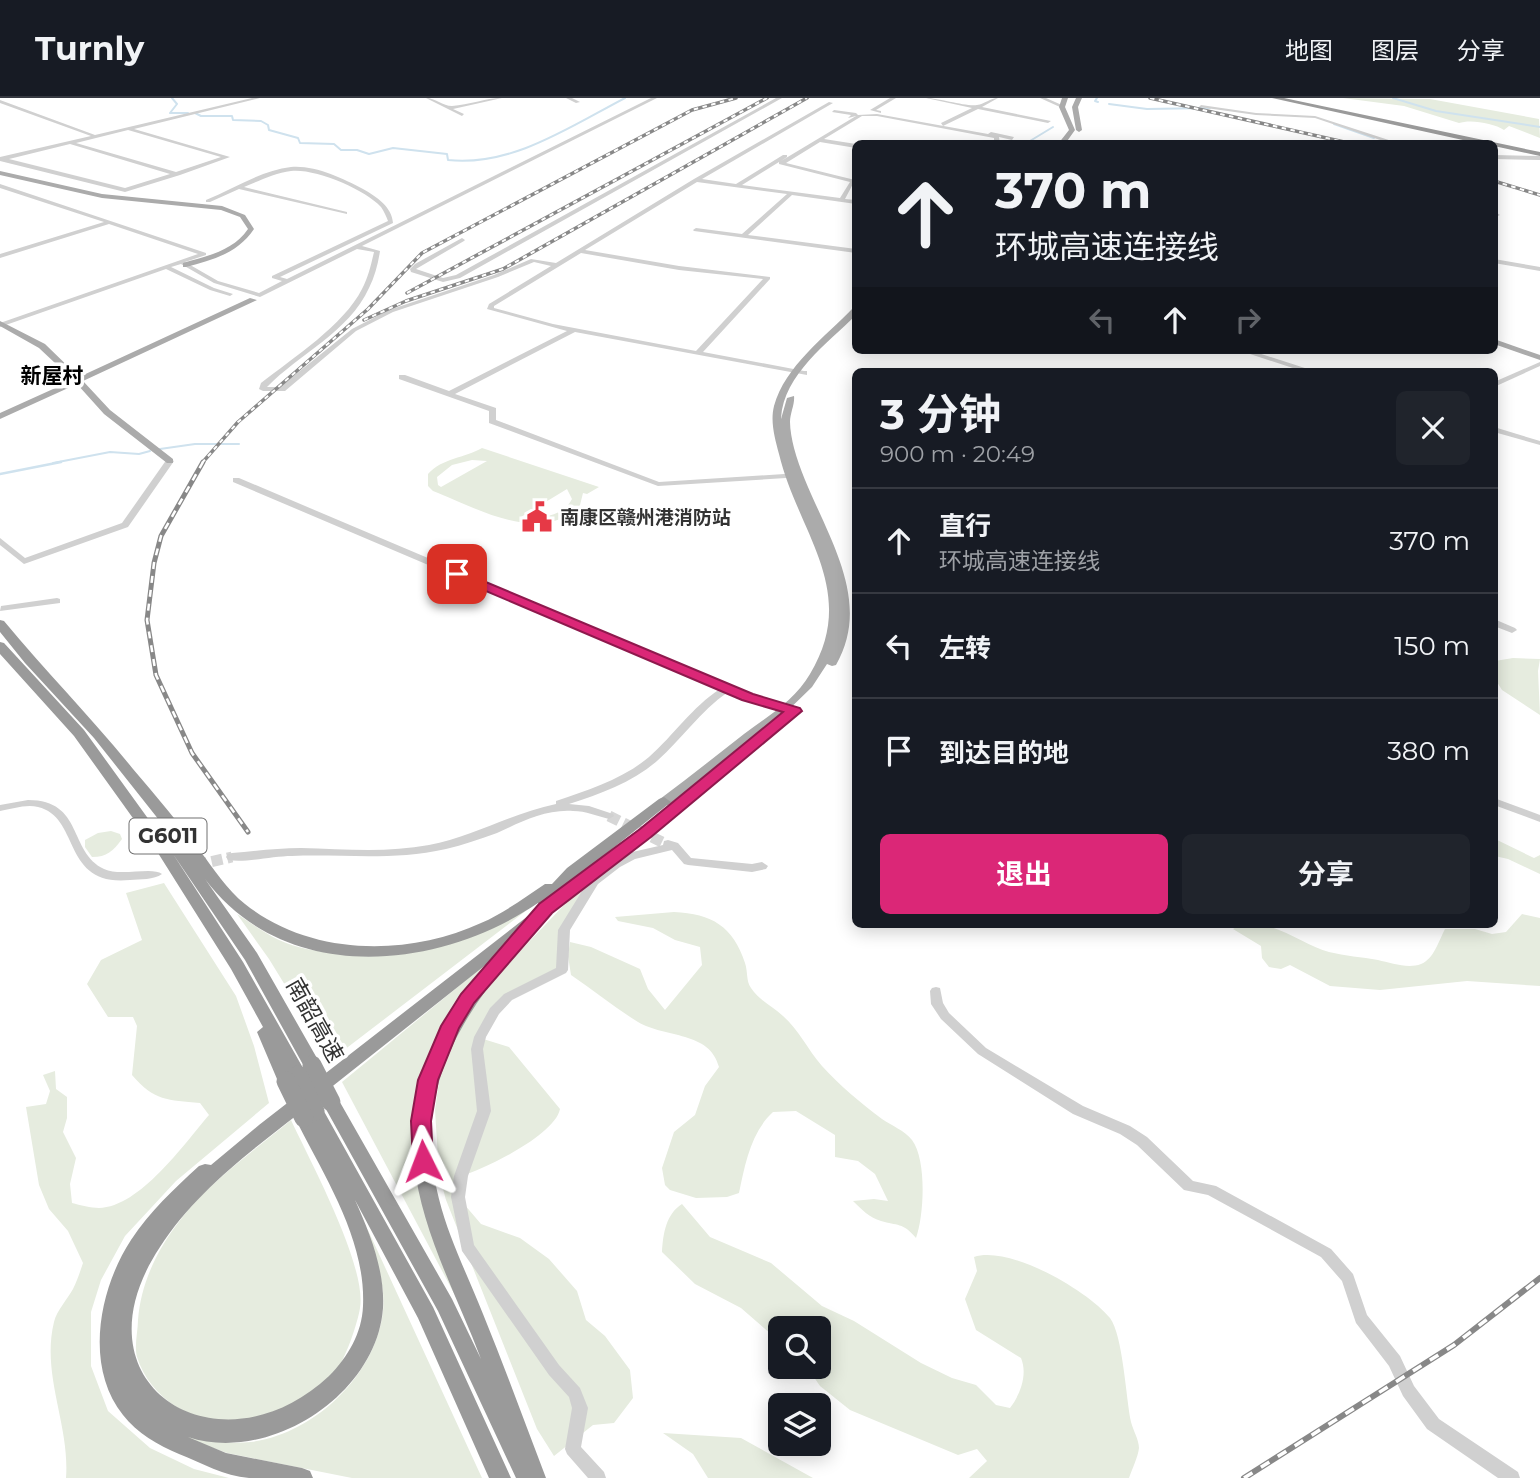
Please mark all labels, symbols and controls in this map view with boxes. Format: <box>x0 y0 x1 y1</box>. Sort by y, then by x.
text: Turnly <box>35 28 144 68</box>
text: 地图 <box>1285 36 1333 65</box>
text: 图层 <box>1371 36 1419 65</box>
text: 分享 <box>1457 36 1505 65</box>
text: 370 m <box>995 161 1152 220</box>
icon: ahead <box>880 168 971 259</box>
text: 环城高速连接线 <box>995 227 1219 266</box>
icon: left <box>1083 301 1121 339</box>
icon: ahead <box>1156 301 1194 339</box>
icon: right <box>1229 301 1267 339</box>
district label: 新屋村 <box>21 363 84 388</box>
text: 3 分钟 <box>880 388 1001 440</box>
button: close <box>1396 391 1470 465</box>
text: 900 m · 20:49 <box>880 440 1035 468</box>
public building icon: 南康区赣州港消防站 <box>520 500 554 534</box>
place label: 南康区赣州港消防站 <box>560 506 731 529</box>
text: 直行 <box>939 510 991 542</box>
icon: ahead <box>880 522 918 560</box>
text: 370 m <box>1389 525 1470 557</box>
pin <box>427 544 487 604</box>
text: 环城高速连接线 <box>939 547 1100 575</box>
icon: arrive <box>438 555 476 593</box>
icon: left <box>880 627 918 665</box>
text: 150 m <box>1394 630 1470 662</box>
text: 左转 <box>939 632 991 664</box>
icon: arrive <box>880 732 918 770</box>
text: 380 m <box>1387 735 1470 767</box>
text: 到达目的地 <box>939 737 1069 769</box>
road number: G6011 <box>130 818 206 854</box>
button: 退出 <box>880 834 1168 914</box>
button: 分享 <box>1182 834 1470 914</box>
street label: 南韶高速 <box>280 973 350 1067</box>
position arrow <box>386 1124 460 1198</box>
map controls <box>768 1316 831 1456</box>
button: search <box>768 1316 831 1379</box>
button: layers <box>768 1393 831 1456</box>

